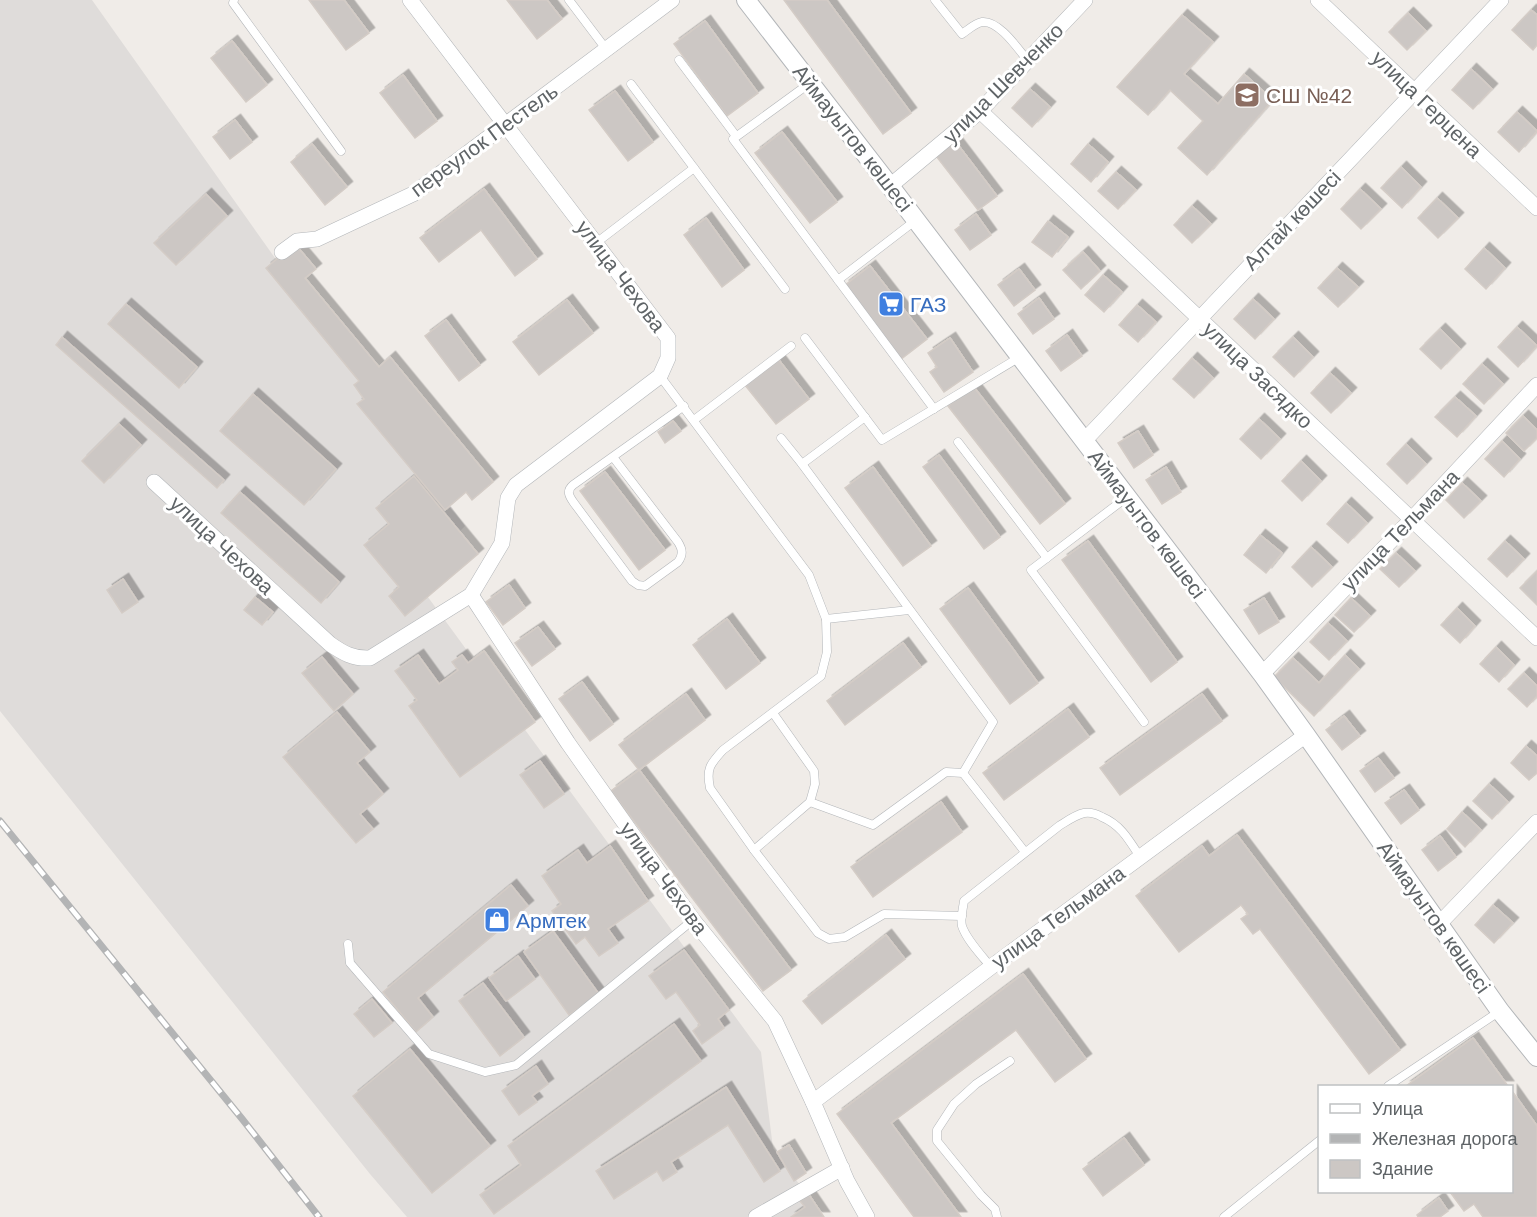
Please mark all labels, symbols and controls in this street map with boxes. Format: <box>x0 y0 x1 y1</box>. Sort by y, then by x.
street label: улица Шевченко <box>938 18 1068 148</box>
street label: улица Герцена <box>1367 46 1487 162</box>
street label: Аймауытов көшесі <box>789 60 917 216</box>
street label: переулок Пестель <box>406 79 562 201</box>
school or university icon: СШ №42 <box>1232 80 1262 110</box>
place label: СШ №42 <box>1266 84 1352 107</box>
street label: Алтай көшесі <box>1239 165 1345 275</box>
street label: улица Чехова <box>572 216 670 336</box>
supermarket icon: ГАЗ <box>876 289 906 319</box>
place label: ГАЗ <box>910 293 946 316</box>
street label: улица Засядко <box>1199 317 1317 433</box>
street label: Аймауытов көшесі <box>1084 445 1210 603</box>
street label: улица Тельмана <box>1337 465 1464 595</box>
street label: улица Чехова <box>165 491 279 599</box>
street label: улица Чехова <box>616 817 713 939</box>
street label: Аймауытов көшесі <box>1373 837 1495 997</box>
street label: улица Тельмана <box>987 861 1129 973</box>
shop icon: Армтек <box>482 905 512 935</box>
place label: Армтек <box>516 909 587 932</box>
legend <box>1318 1085 1513 1193</box>
text: Улица <box>1372 1099 1424 1119</box>
text: Железная дорога <box>1372 1129 1519 1149</box>
text: Здание <box>1372 1159 1433 1179</box>

